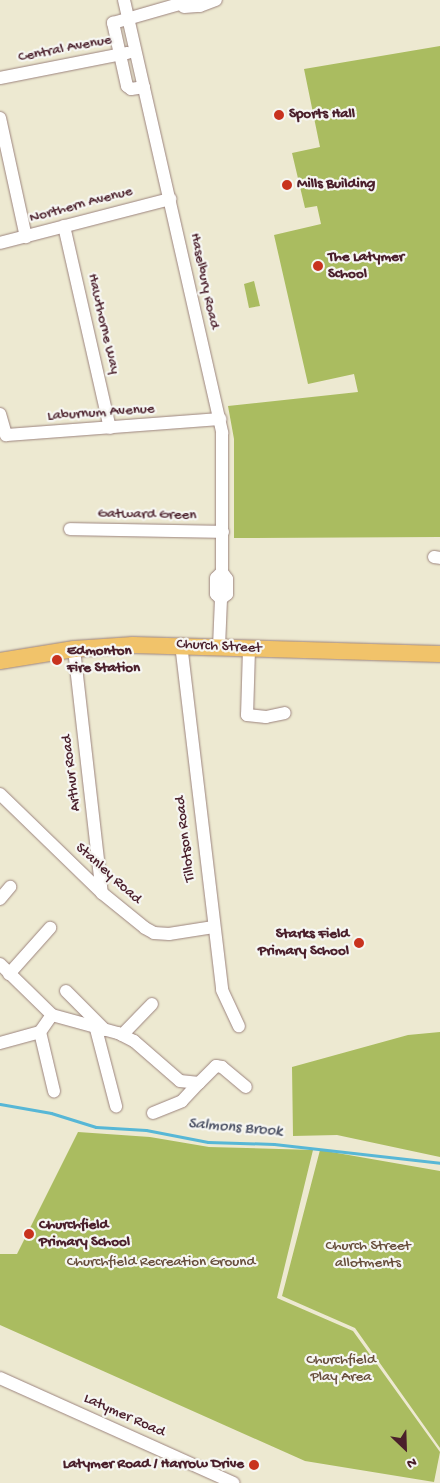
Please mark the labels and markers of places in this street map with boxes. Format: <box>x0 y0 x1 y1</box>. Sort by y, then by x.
place label: Sports Hall <box>289 106 355 124</box>
marker: Sports Hall <box>273 109 285 121</box>
place label: Mills Building <box>297 176 375 194</box>
marker: Mills Building <box>281 179 293 191</box>
place label: The Latymer School <box>328 248 404 283</box>
marker: The Latymer School <box>312 260 324 272</box>
place label: Edmonton Fire Station <box>67 642 140 677</box>
marker: Edmonton Fire Station <box>51 654 63 666</box>
place label: Starks Field Primary School <box>258 925 349 960</box>
marker: Starks Field Primary School <box>353 937 365 949</box>
place label: Churchfield Primary School <box>39 1216 130 1251</box>
marker: Churchfield Primary School <box>23 1228 35 1240</box>
place label: Latymer Road / Harrow Drive <box>63 1456 244 1474</box>
marker: Latymer Road / Harrow Drive <box>248 1459 260 1471</box>

